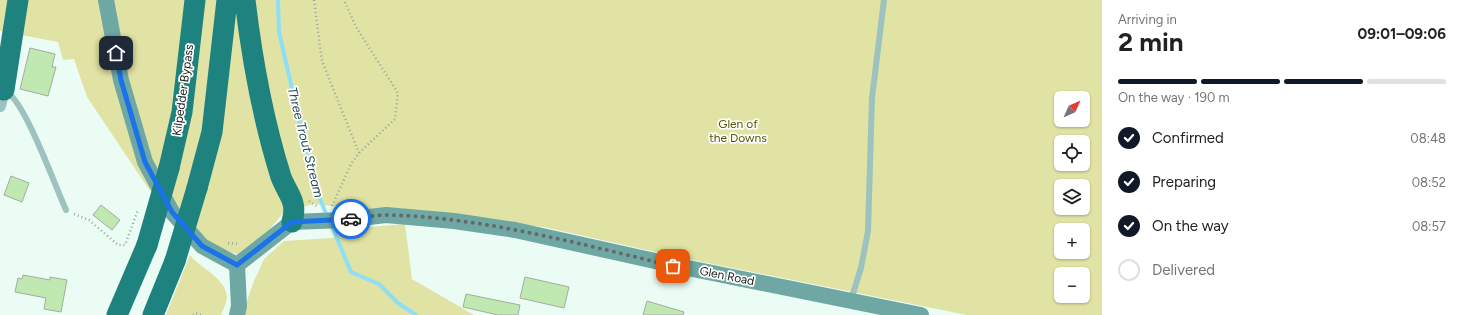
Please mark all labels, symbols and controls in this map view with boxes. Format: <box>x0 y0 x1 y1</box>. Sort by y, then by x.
text: Arriving in <box>1118 12 1177 27</box>
text: 09:01–09:06 <box>1357 25 1446 43</box>
text: 2 min <box>1118 26 1184 58</box>
pin <box>99 36 133 70</box>
icon: home <box>105 42 127 64</box>
street label: Kilpedder Bypass <box>170 43 196 137</box>
water label: Three Trout Stream <box>285 85 327 199</box>
text: On the way · 190 m <box>1118 90 1230 105</box>
north arrow <box>1054 91 1090 127</box>
map controls <box>1054 91 1090 303</box>
park label: Glen of the Downs <box>709 117 767 145</box>
icon: check <box>1118 127 1140 149</box>
text: Confirmed <box>1152 129 1224 147</box>
text: 08:48 <box>1410 131 1446 146</box>
button: locate <box>1054 135 1090 171</box>
icon: check <box>1118 171 1140 193</box>
text: Preparing <box>1152 173 1216 191</box>
text: 08:52 <box>1412 175 1446 190</box>
button: layers <box>1054 179 1090 215</box>
courier <box>331 199 371 239</box>
icon: car <box>340 208 362 230</box>
icon: check <box>1118 215 1140 237</box>
text: On the way <box>1152 217 1229 235</box>
text: 08:57 <box>1412 219 1446 234</box>
button: + <box>1054 223 1090 259</box>
pin <box>656 249 690 283</box>
icon: bag <box>662 255 684 277</box>
text: Delivered <box>1152 261 1215 279</box>
street label: Glen Road <box>698 264 756 288</box>
button: − <box>1054 267 1090 303</box>

